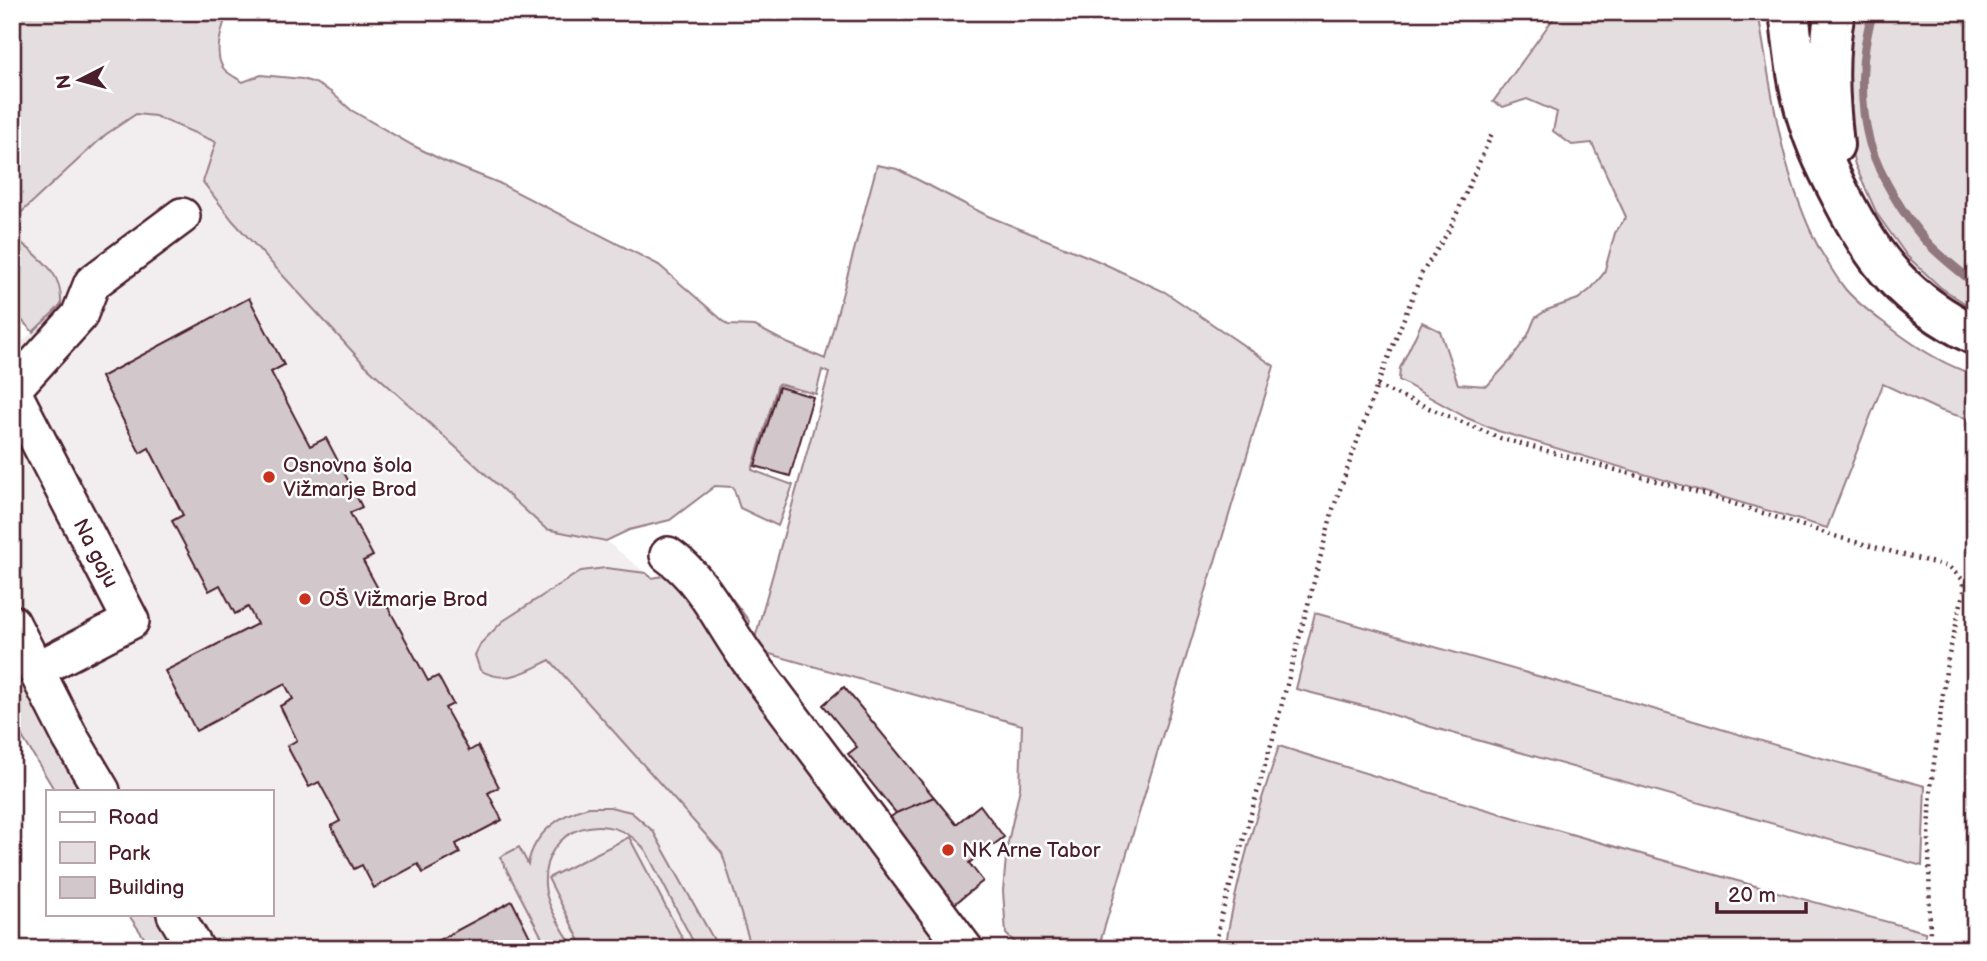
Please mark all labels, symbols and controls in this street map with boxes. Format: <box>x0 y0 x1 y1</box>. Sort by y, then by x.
north arrow <box>46 46 116 116</box>
text: N <box>52 73 77 90</box>
place label: Osnovna šola Vižmarje Brod <box>283 453 417 502</box>
marker: Osnovna šola Vižmarje Brod <box>261 469 277 485</box>
street label: Na gaju <box>68 515 124 592</box>
place label: OŠ Vižmarje Brod <box>319 587 488 612</box>
marker: OŠ Vižmarje Brod <box>297 591 313 607</box>
legend <box>46 790 273 916</box>
text: Road <box>108 805 159 830</box>
place label: NK Arne Tabor <box>962 838 1101 863</box>
text: Park <box>108 841 151 866</box>
marker: NK Arne Tabor <box>940 842 956 858</box>
scale bar <box>1717 870 1807 914</box>
text: Building <box>108 875 184 900</box>
text: 20 m <box>1728 883 1776 908</box>

